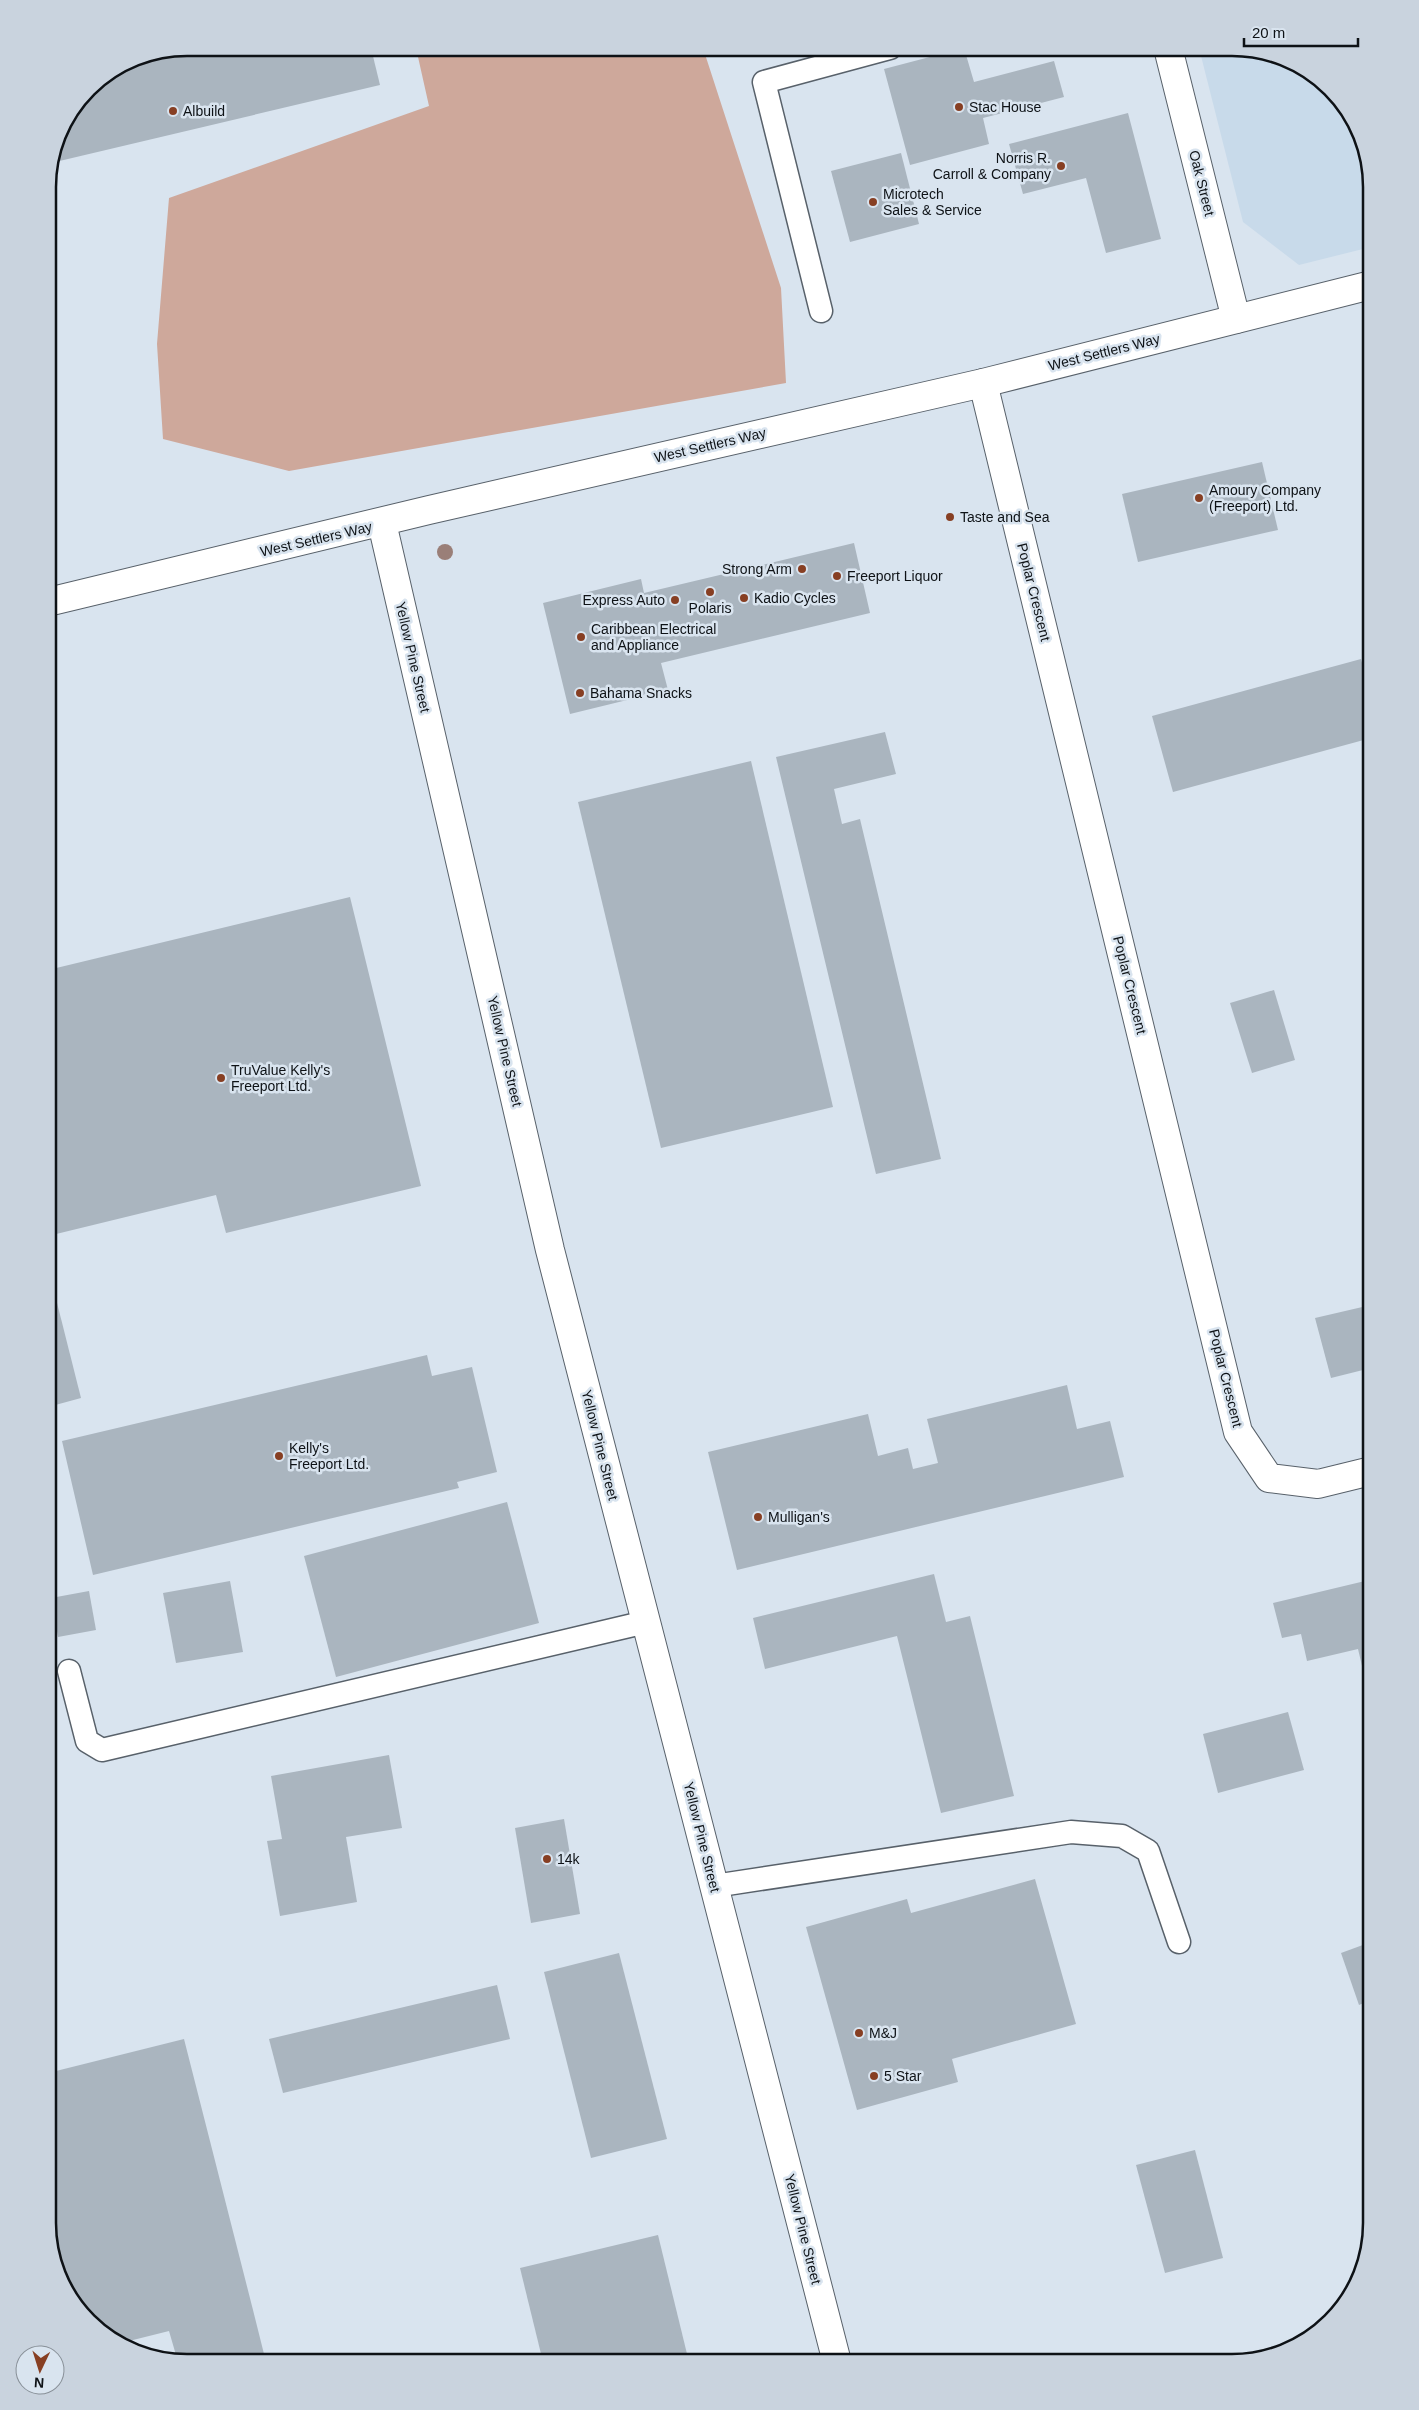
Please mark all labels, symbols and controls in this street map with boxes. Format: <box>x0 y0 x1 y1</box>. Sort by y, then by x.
scale bar <box>1244 15 1358 47</box>
text: 20 m <box>1252 24 1285 41</box>
place label: Stac House <box>969 99 1042 115</box>
marker: Stac House <box>953 101 965 113</box>
place label: Albuild <box>183 103 225 119</box>
marker: Albuild <box>167 105 179 117</box>
street label: Oak Street <box>1186 149 1218 218</box>
place label: Norris R. Carroll & Company <box>933 150 1051 182</box>
marker: Norris R. Carroll & Company <box>1055 160 1067 172</box>
place label: Microtech Sales & Service <box>883 186 982 218</box>
marker: Microtech Sales & Service <box>867 196 879 208</box>
street label: West Settlers Way <box>1047 330 1161 374</box>
street label: West Settlers Way <box>652 424 768 466</box>
place label: Amoury Company (Freeport) Ltd. <box>1209 482 1321 514</box>
marker: Amoury Company (Freeport) Ltd. <box>1193 492 1205 504</box>
place label: Taste and Sea <box>960 509 1050 525</box>
marker: Taste and Sea <box>944 511 956 523</box>
street label: West Settlers Way <box>258 518 374 560</box>
street label: Poplar Crescent <box>1014 541 1054 643</box>
place label: Strong Arm <box>722 561 792 577</box>
marker: Strong Arm <box>796 563 808 575</box>
place label: Freeport Liquor <box>847 568 943 584</box>
marker: Freeport Liquor <box>831 570 843 582</box>
marker: Polaris <box>704 586 716 598</box>
place label: Kadio Cycles <box>754 590 836 606</box>
place label: Express Auto <box>583 592 665 608</box>
marker: Kadio Cycles <box>738 592 750 604</box>
marker: Express Auto <box>669 594 681 606</box>
street label: Yellow Pine Street <box>392 600 434 714</box>
place label: Polaris <box>689 600 731 616</box>
place label: Caribbean Electrical and Appliance <box>591 621 716 653</box>
marker: Caribbean Electrical and Appliance <box>575 631 587 643</box>
place label: Bahama Snacks <box>590 685 692 701</box>
marker: Bahama Snacks <box>574 687 586 699</box>
street label: Poplar Crescent <box>1110 934 1150 1036</box>
street label: Yellow Pine Street <box>484 994 526 1108</box>
place label: TruValue Kelly's Freeport Ltd. <box>231 1062 330 1094</box>
marker: TruValue Kelly's Freeport Ltd. <box>215 1072 227 1084</box>
street label: Poplar Crescent <box>1206 1327 1246 1429</box>
street label: Yellow Pine Street <box>579 1388 621 1502</box>
place label: Kelly's Freeport Ltd. <box>289 1440 369 1472</box>
marker: Kelly's Freeport Ltd. <box>273 1450 285 1462</box>
place label: Mulligan's <box>768 1509 830 1525</box>
marker: Mulligan's <box>752 1511 764 1523</box>
street label: Yellow Pine Street <box>681 1780 723 1894</box>
place label: 14k <box>557 1851 581 1867</box>
marker: 14k <box>541 1853 553 1865</box>
place label: M&J <box>869 2025 897 2041</box>
marker: M&J <box>853 2027 865 2039</box>
place label: 5 Star <box>884 2068 922 2084</box>
marker: 5 Star <box>868 2070 880 2082</box>
street label: Yellow Pine Street <box>782 2172 824 2286</box>
north arrow <box>15 2345 65 2395</box>
text: N <box>33 2375 45 2391</box>

